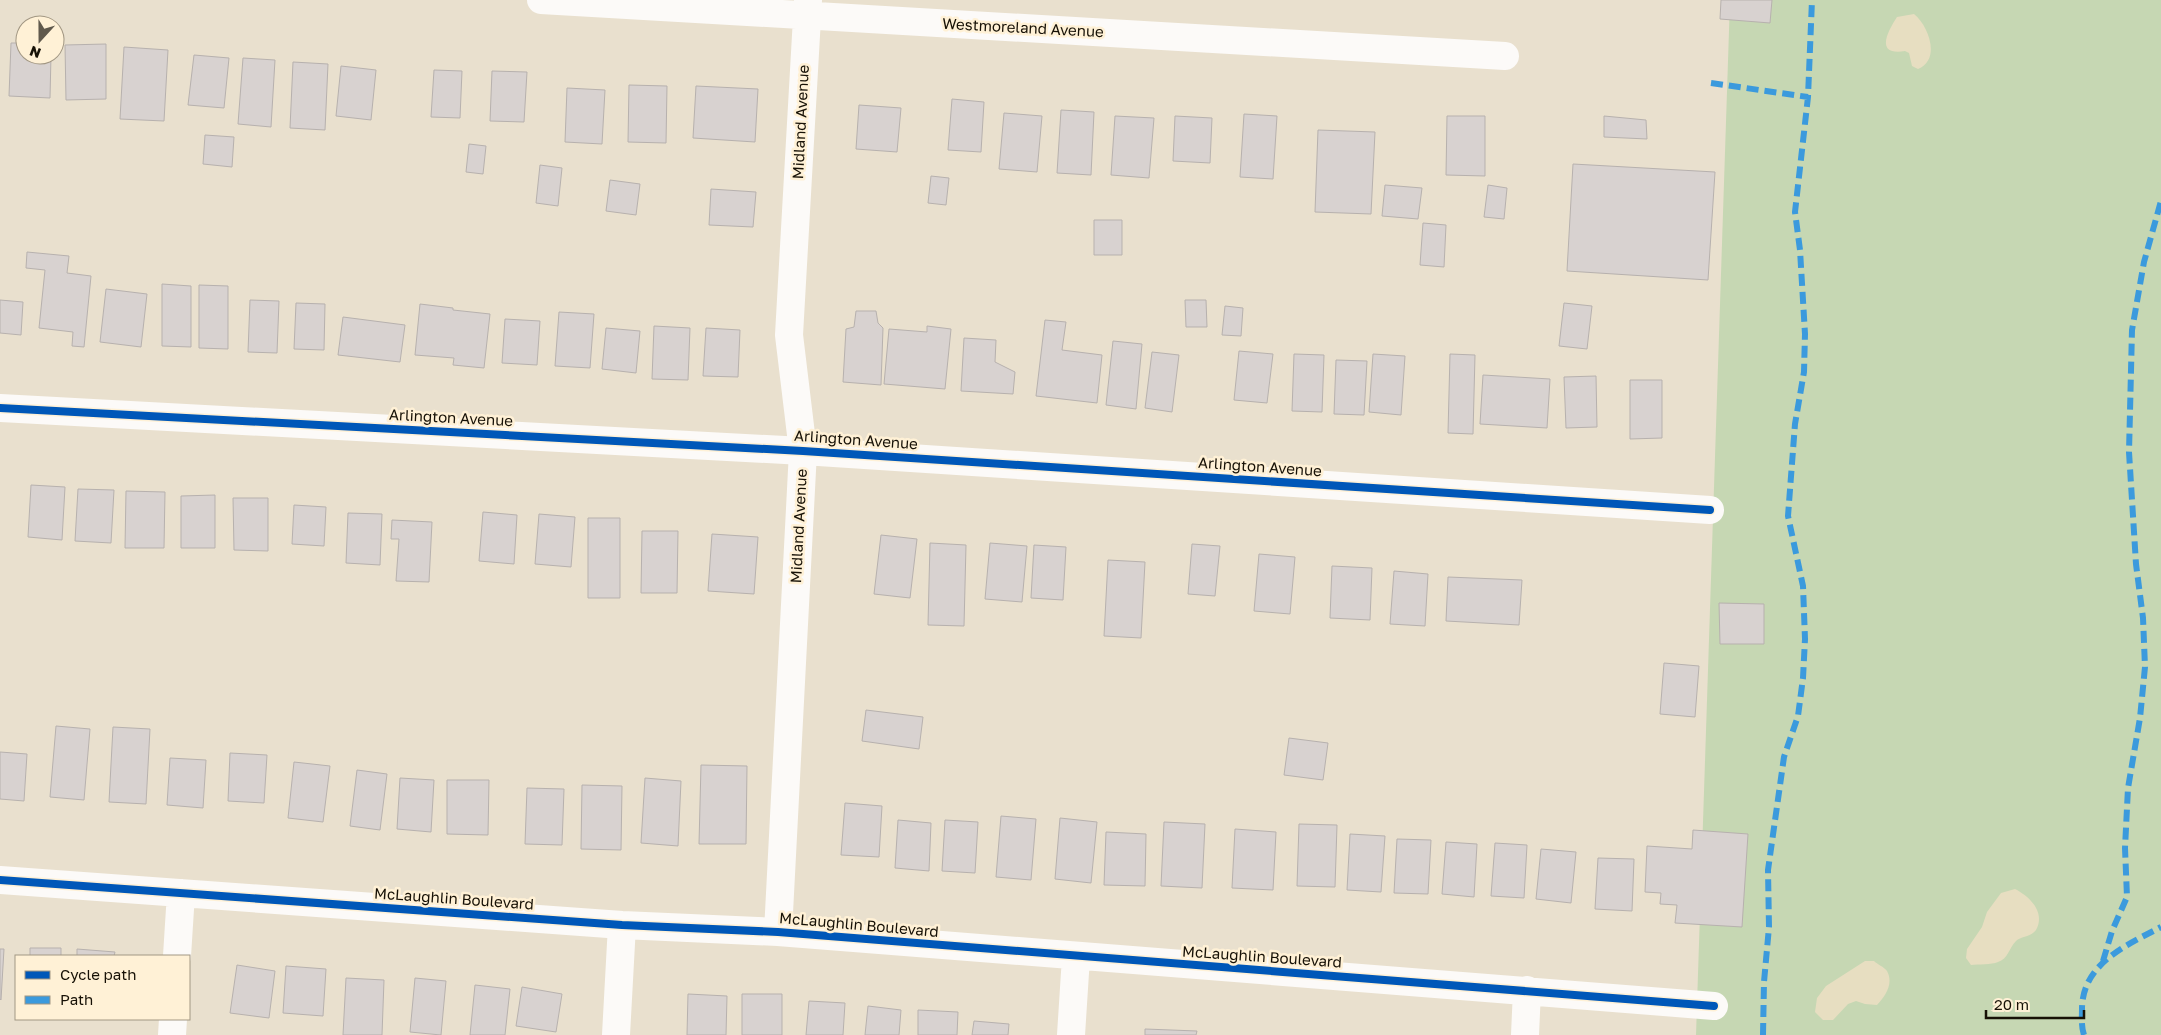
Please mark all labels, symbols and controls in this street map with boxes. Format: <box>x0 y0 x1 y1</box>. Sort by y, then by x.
street label: Westmoreland Avenue <box>942 14 1104 40</box>
north arrow <box>15 15 65 65</box>
text: N <box>27 43 43 62</box>
street label: Midland Avenue <box>788 64 812 180</box>
street label: Arlington Avenue <box>389 405 514 429</box>
street label: Arlington Avenue <box>794 426 919 452</box>
street label: Arlington Avenue <box>1198 453 1323 479</box>
street label: Midland Avenue <box>786 468 810 584</box>
street label: McLaughlin Boulevard <box>374 883 535 913</box>
street label: McLaughlin Boulevard <box>779 908 940 940</box>
street label: McLaughlin Boulevard <box>1182 941 1343 971</box>
legend <box>15 955 190 1020</box>
text: Cycle path <box>60 965 136 983</box>
scale bar <box>1986 988 2084 1020</box>
text: Path <box>60 990 93 1008</box>
text: 20 m <box>1994 995 2029 1013</box>

